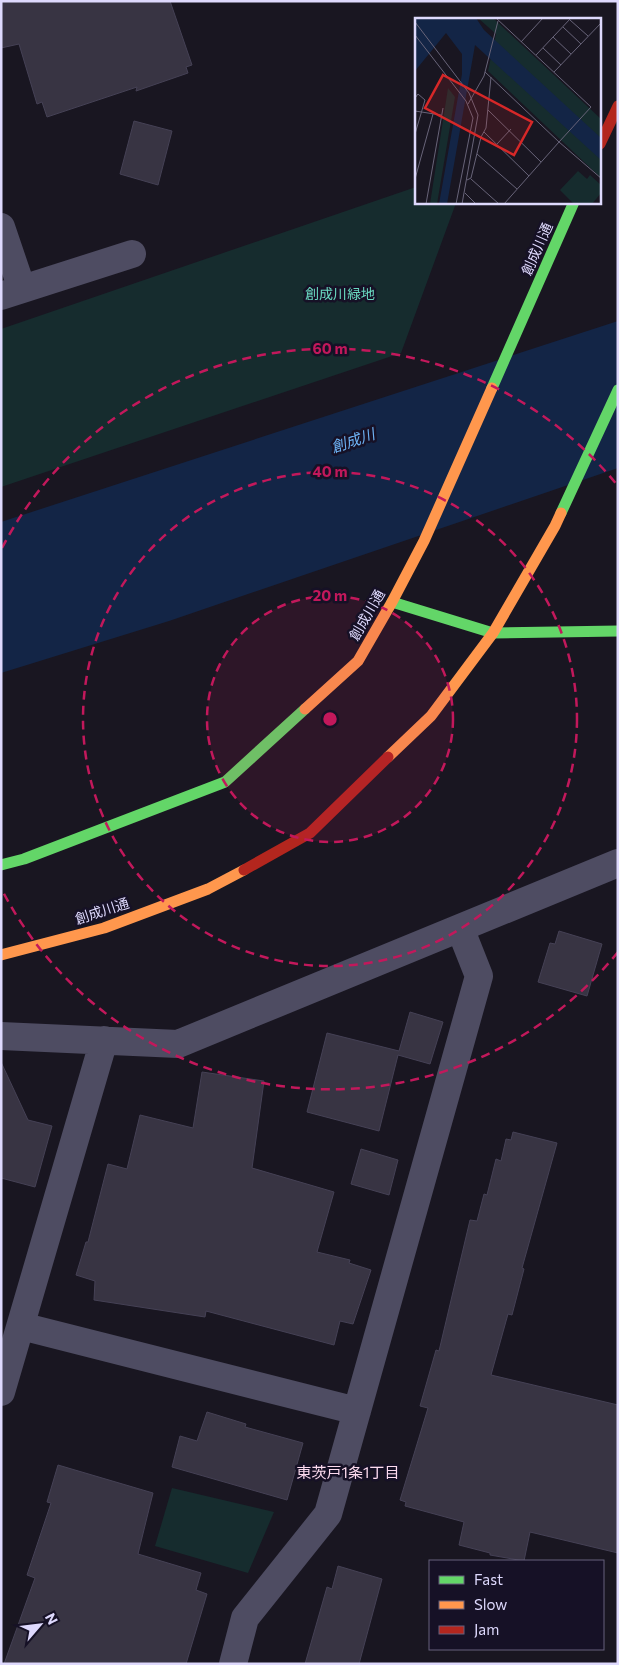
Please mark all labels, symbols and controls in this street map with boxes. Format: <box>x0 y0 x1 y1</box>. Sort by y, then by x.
inset map <box>415 18 602 204</box>
street label: 創成川通 <box>517 220 556 278</box>
park label: 創成川緑地 <box>305 285 375 302</box>
text: 60 m <box>312 339 348 357</box>
water label: 創成川 <box>328 424 379 456</box>
text: 40 m <box>312 462 348 480</box>
text: 20 m <box>313 586 347 604</box>
street label: 創成川通 <box>345 586 388 643</box>
centre of rings <box>321 710 339 728</box>
street label: 創成川通 <box>73 894 131 927</box>
district label: 東茨戸1条1丁目 <box>297 1463 399 1481</box>
legend <box>429 1560 604 1650</box>
text: Fast <box>474 1570 503 1588</box>
text: Slow <box>474 1595 507 1613</box>
north arrow <box>15 1600 65 1650</box>
text: N <box>42 1610 62 1627</box>
text: Jam <box>474 1620 499 1638</box>

